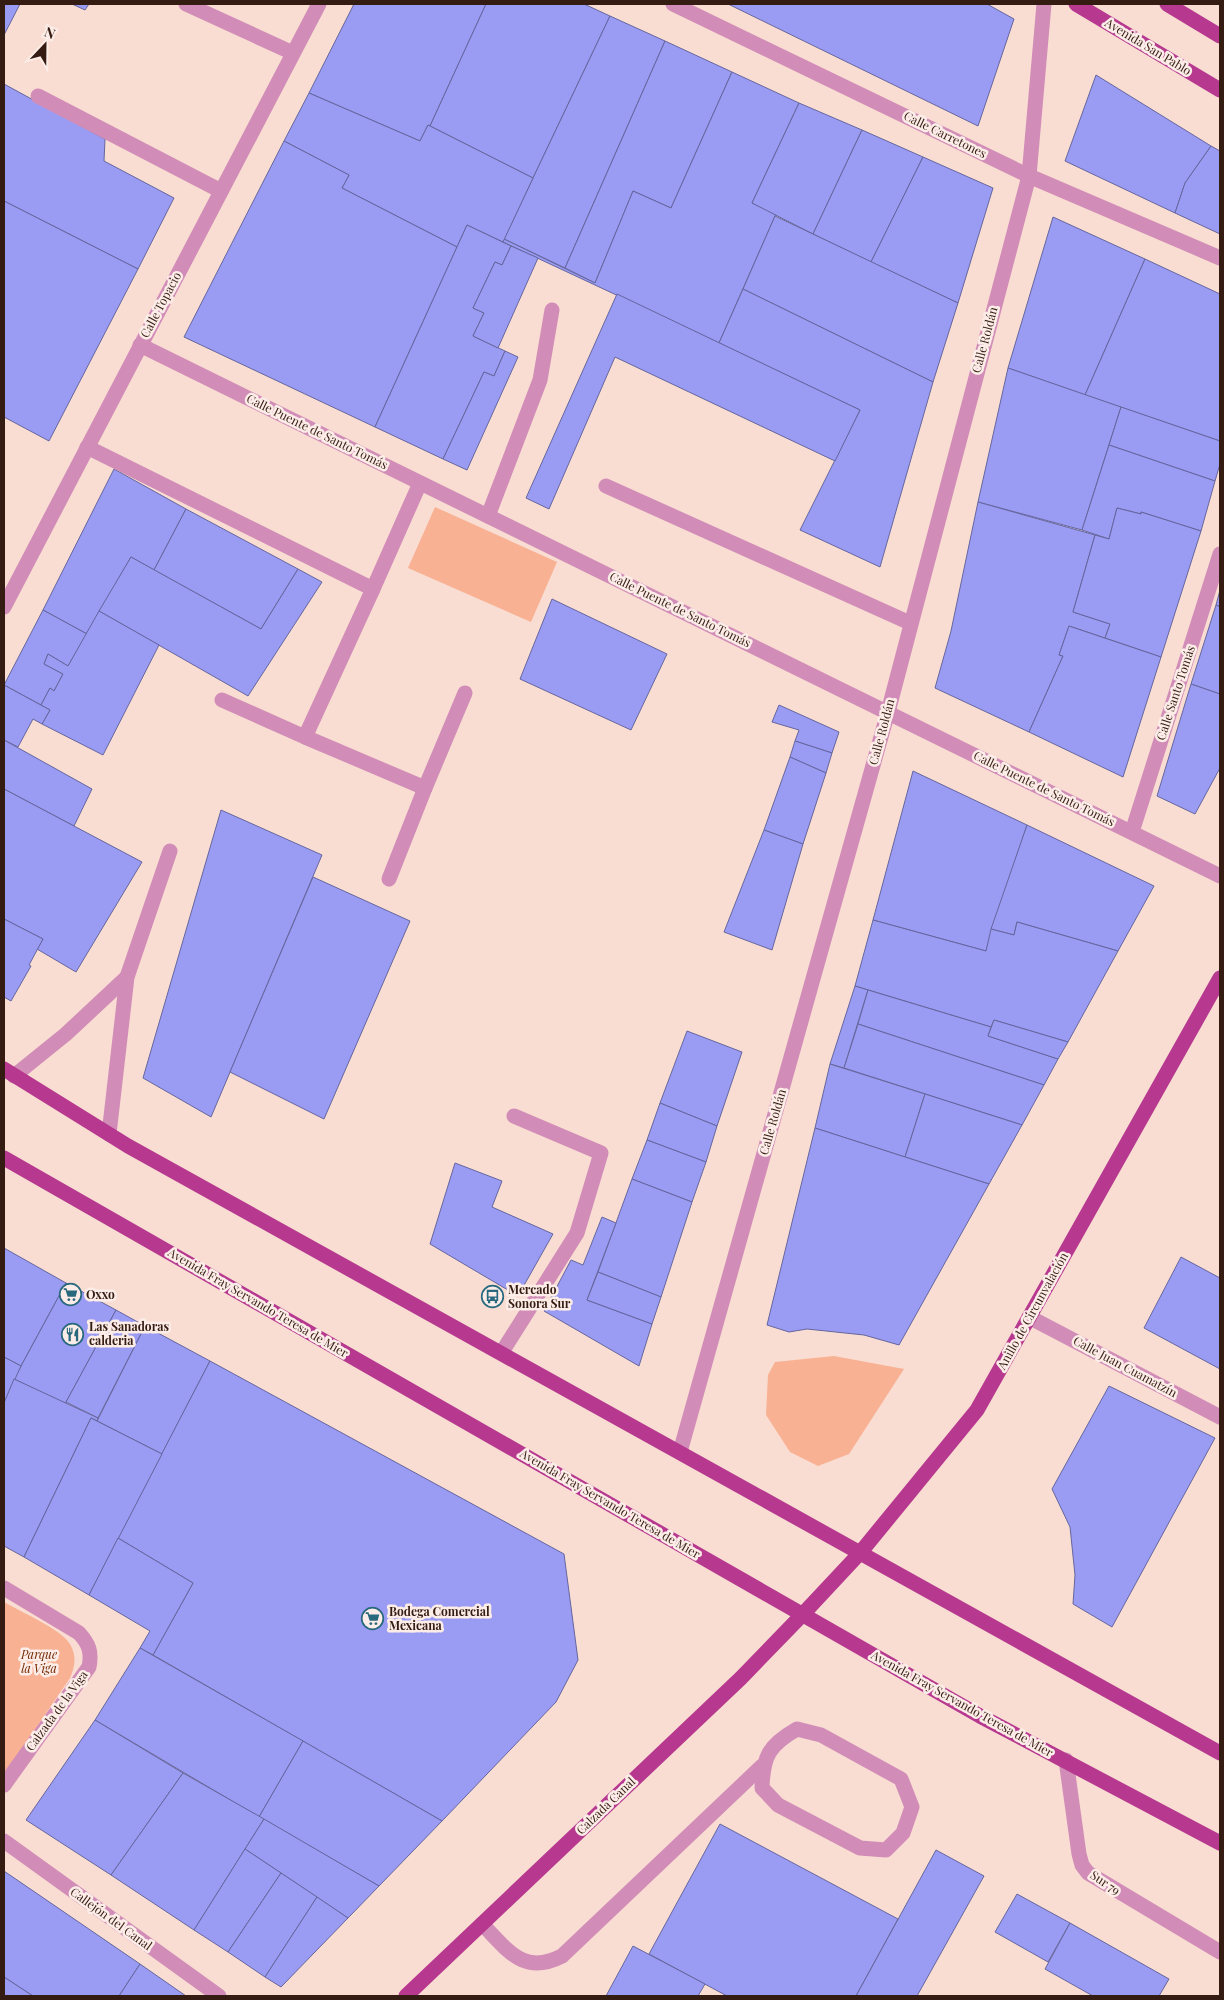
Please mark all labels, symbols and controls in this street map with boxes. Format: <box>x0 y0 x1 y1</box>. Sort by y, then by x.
street label: Avenida San Pablo <box>1102 14 1195 78</box>
north arrow <box>20 20 70 70</box>
text: N <box>42 22 58 43</box>
street label: Calle Carretones <box>901 107 989 161</box>
street label: Calle Topacio <box>136 269 184 340</box>
street label: Calle Roldán <box>968 305 1001 375</box>
street label: Calle Puente de Santo Tomás <box>244 390 391 472</box>
street label: Calle Puente de Santo Tomás <box>607 568 754 650</box>
street label: Calle Santo Tomás <box>1152 643 1198 742</box>
street label: Calle Roldán <box>865 697 898 767</box>
street label: Calle Puente de Santo Tomás <box>971 747 1118 829</box>
street label: Calle Roldán <box>755 1087 789 1156</box>
street label: Avenida Fray Servando Teresa de Mier <box>165 1243 352 1361</box>
street label: Anillo de Circunvalación <box>993 1249 1071 1373</box>
place label: Mercado Sonora Sur <box>508 1281 571 1311</box>
supermarket icon: Oxxo <box>58 1283 82 1307</box>
bus stop icon: Mercado Sonora Sur <box>480 1285 504 1309</box>
place label: Oxxo <box>86 1286 115 1302</box>
place label: Las Sanadoras calderia <box>89 1318 169 1348</box>
restaurant icon: Las Sanadoras calderia <box>61 1322 85 1346</box>
street label: Calle Juan Cuamatzín <box>1071 1332 1180 1400</box>
street label: Avenida Fray Servando Teresa de Mier <box>517 1444 704 1562</box>
place label: Bodega Comercial Mexicana <box>389 1603 490 1633</box>
supermarket icon: Bodega Comercial Mexicana <box>361 1607 385 1631</box>
park label: Parque la Viga <box>20 1646 57 1676</box>
street label: Avenida Fray Servando Teresa de Mier <box>868 1646 1057 1760</box>
street label: Calzada de la Viga <box>22 1667 91 1754</box>
street label: Calzada Canal <box>572 1773 639 1837</box>
street label: Sur 79 <box>1088 1866 1124 1898</box>
street label: Callejón del Canal <box>68 1883 156 1954</box>

